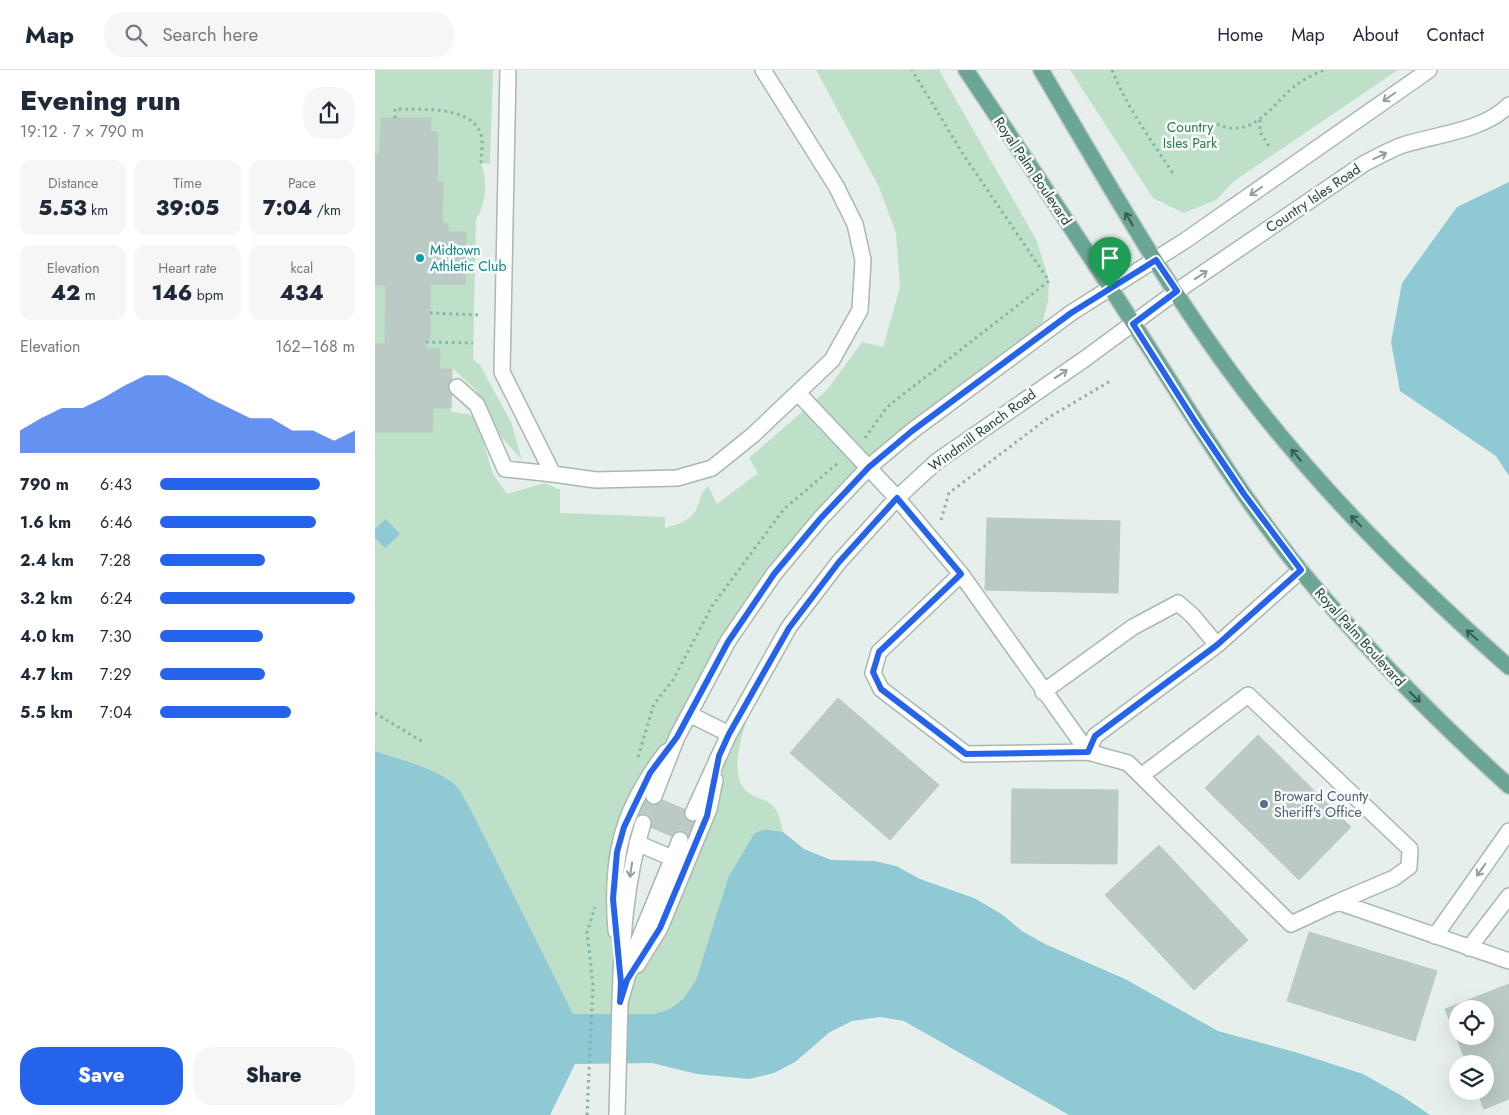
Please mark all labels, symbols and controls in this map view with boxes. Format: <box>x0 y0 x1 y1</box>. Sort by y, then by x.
search box <box>104 12 454 57</box>
text: Map <box>25 17 74 52</box>
icon: search <box>122 21 150 49</box>
text: Search here <box>162 21 258 48</box>
text: Home <box>1217 22 1263 48</box>
text: Map <box>1291 22 1325 48</box>
text: About <box>1353 22 1398 48</box>
text: Contact <box>1426 22 1484 48</box>
text: Evening run <box>20 80 181 121</box>
button: share <box>303 87 355 139</box>
one-way arrow <box>1383 92 1396 103</box>
street label: Royal Palm Boulevard <box>989 113 1077 229</box>
park label: Country Isles Park <box>1163 117 1218 153</box>
text: 19:12 · 7 × 790 m <box>20 120 144 143</box>
one-way arrow <box>1372 151 1387 160</box>
street label: Country Isles Road <box>1262 159 1364 237</box>
text: Distance <box>48 173 98 193</box>
text: Time <box>173 173 202 193</box>
text: Pace <box>288 173 316 193</box>
one-way arrow <box>1249 186 1263 196</box>
text: 5.53 <box>38 193 87 223</box>
text: 39:05 <box>156 193 219 223</box>
text: 7:04 <box>263 193 312 223</box>
text: km <box>87 200 108 220</box>
text: /km <box>312 200 341 220</box>
one-way arrow <box>1124 212 1134 226</box>
pin <box>1089 237 1131 288</box>
place label: Midtown Athletic Club <box>430 240 506 276</box>
icon: arrive <box>1096 244 1124 272</box>
marker: Midtown Athletic Club <box>414 252 426 264</box>
text: Elevation <box>47 258 100 278</box>
text: Heart rate <box>158 258 217 278</box>
text: kcal <box>291 258 313 278</box>
one-way arrow <box>1193 269 1207 279</box>
text: 42 <box>51 278 80 308</box>
text: 146 <box>151 278 192 308</box>
text: 434 <box>280 278 324 308</box>
text: m <box>80 285 96 305</box>
text: bpm <box>192 285 224 305</box>
text: Elevation <box>20 335 80 358</box>
text: 162–168 m <box>275 335 355 358</box>
one-way arrow <box>1054 369 1068 379</box>
street label: Windmill Ranch Road <box>924 384 1040 476</box>
one-way arrow <box>1291 449 1302 462</box>
text: 790 m <box>20 473 69 496</box>
text: 6:43 <box>100 473 132 496</box>
text: 1.6 km <box>20 511 71 534</box>
text: 6:46 <box>100 511 133 534</box>
one-way arrow <box>1350 515 1362 528</box>
text: 2.4 km <box>20 549 74 572</box>
text: 7:28 <box>100 549 131 572</box>
street label: Royal Palm Boulevard <box>1310 583 1410 691</box>
text: 3.2 km <box>20 587 73 610</box>
text: 6:24 <box>100 587 132 610</box>
text: 4.0 km <box>20 625 74 648</box>
text: 7:30 <box>100 625 132 648</box>
one-way arrow <box>1466 629 1479 640</box>
text: 4.7 km <box>20 663 73 686</box>
text: 7:29 <box>100 663 132 686</box>
one-way arrow <box>1409 691 1421 703</box>
text: 5.5 km <box>20 701 73 724</box>
text: 7:04 <box>100 701 132 724</box>
place label: Broward County Sheriff's Office <box>1274 786 1369 822</box>
marker: Broward County Sheriff's Office <box>1258 798 1270 810</box>
one-way arrow <box>625 862 635 878</box>
one-way arrow <box>1476 863 1486 877</box>
map controls <box>1449 1000 1494 1100</box>
button: locate <box>1449 1000 1494 1045</box>
button: Save <box>20 1047 183 1105</box>
button: Share <box>193 1047 355 1105</box>
button: layers <box>1449 1055 1494 1100</box>

